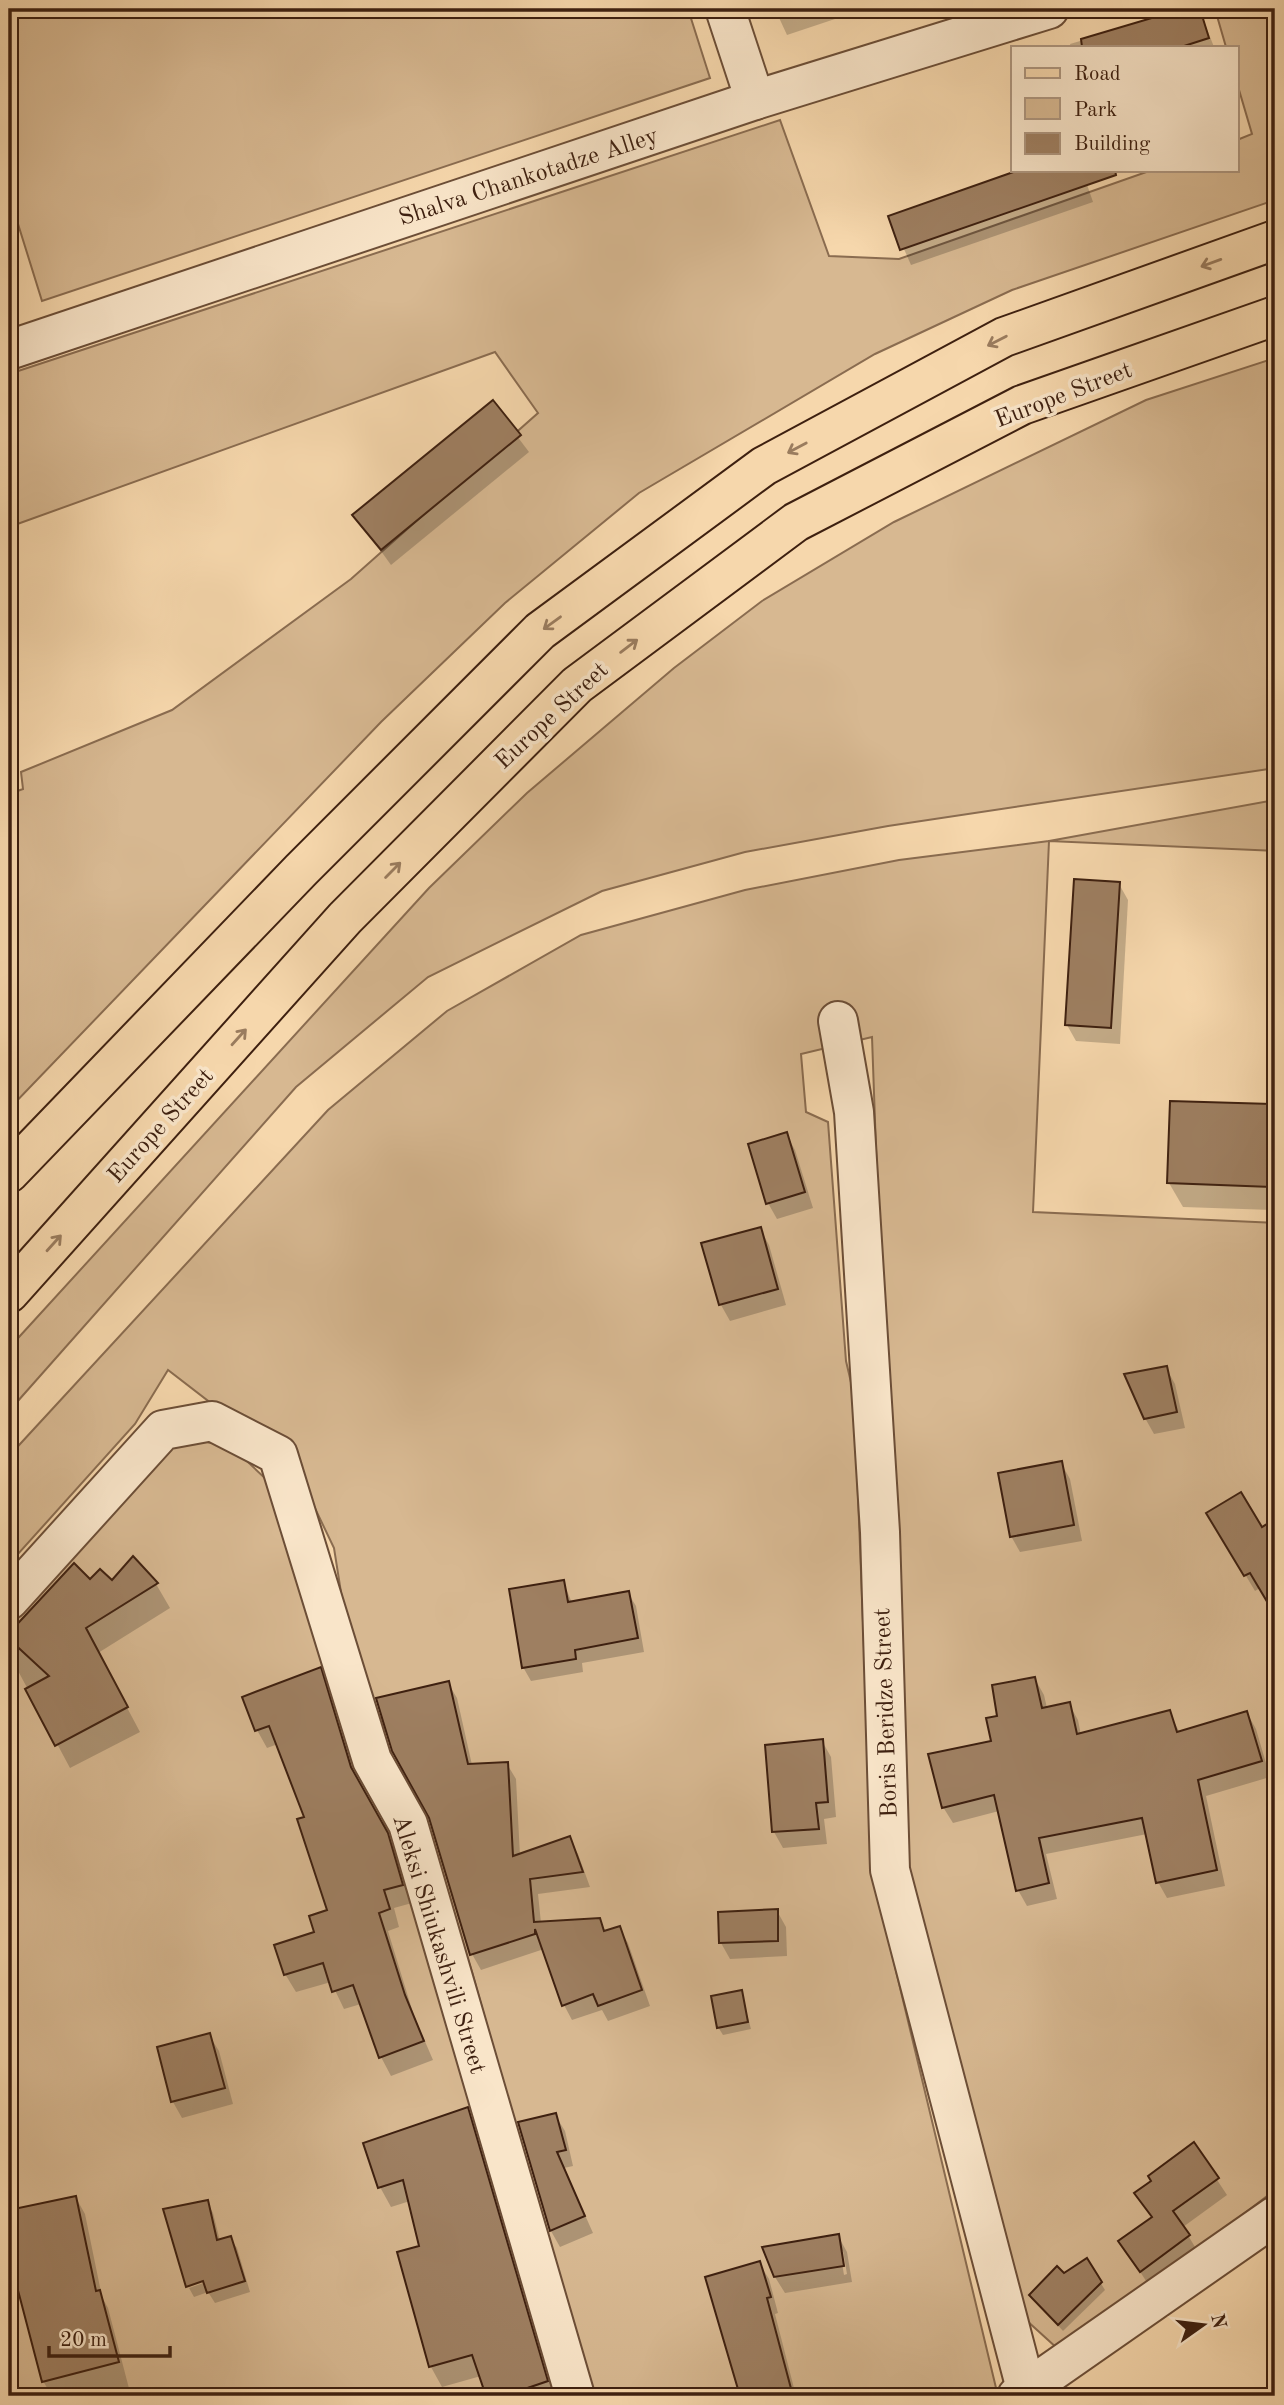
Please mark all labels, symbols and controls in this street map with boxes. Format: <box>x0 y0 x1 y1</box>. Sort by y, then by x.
legend <box>1011 46 1238 172</box>
text: Road <box>1074 64 1121 85</box>
text: Park <box>1074 100 1117 121</box>
street label: Shalva Chankotadze Alley <box>396 124 662 231</box>
text: Building <box>1074 134 1151 155</box>
one-way arrow <box>1200 257 1222 270</box>
one-way arrow <box>988 335 1008 349</box>
street label: Europe Street <box>992 359 1136 433</box>
one-way arrow <box>787 442 808 456</box>
one-way arrow <box>543 615 562 630</box>
one-way arrow <box>619 639 638 653</box>
street label: Europe Street <box>491 658 614 775</box>
one-way arrow <box>385 861 402 878</box>
one-way arrow <box>231 1028 247 1046</box>
street label: Europe Street <box>104 1064 219 1188</box>
one-way arrow <box>46 1234 62 1252</box>
street label: Boris Beridze Street <box>871 1607 903 1818</box>
street label: Aleksi Shiukashvili Street <box>387 1812 489 2077</box>
north arrow <box>1168 2290 1238 2360</box>
text: N <box>1206 2312 1228 2331</box>
scale bar <box>49 2314 170 2358</box>
text: 20 m <box>60 2330 107 2351</box>

